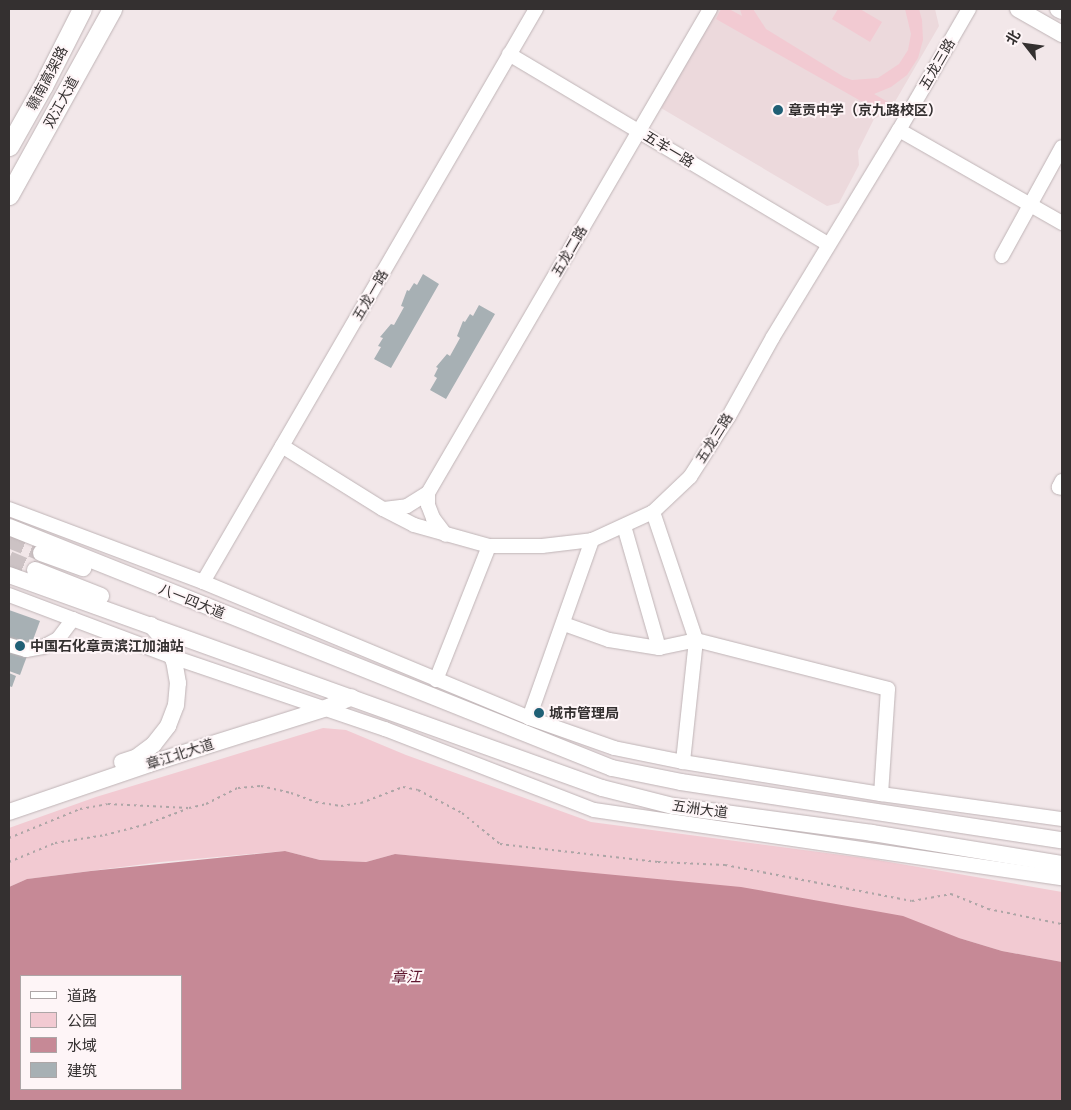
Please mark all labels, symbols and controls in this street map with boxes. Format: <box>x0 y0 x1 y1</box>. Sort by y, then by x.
north arrow <box>1001 20 1051 70</box>
text: 北 <box>1003 27 1023 48</box>
street label: 五龙三路 <box>916 36 958 92</box>
street label: 赣南高架路 <box>23 43 71 113</box>
street label: 双江大道 <box>40 73 82 131</box>
place label: 章贡中学（京九路校区） <box>788 102 942 118</box>
marker: 章贡中学（京九路校区） <box>772 104 784 116</box>
street label: 五羊一路 <box>641 127 697 171</box>
street label: 五龙二路 <box>548 223 590 279</box>
street label: 五龙一路 <box>349 267 391 323</box>
street label: 五龙三路 <box>692 410 736 466</box>
street label: 八一四大道 <box>156 580 228 622</box>
place label: 中国石化章贡滨江加油站 <box>30 638 184 654</box>
marker: 中国石化章贡滨江加油站 <box>14 640 26 652</box>
place label: 城市管理局 <box>549 705 619 721</box>
marker: 城市管理局 <box>533 707 545 719</box>
street label: 章江北大道 <box>144 735 216 773</box>
street label: 五洲大道 <box>671 797 729 821</box>
water label: 章江 <box>391 969 421 987</box>
legend <box>20 975 182 1090</box>
text: 道路 <box>67 987 97 1005</box>
text: 公园 <box>67 1012 97 1030</box>
text: 水域 <box>67 1037 97 1055</box>
text: 建筑 <box>67 1062 97 1080</box>

